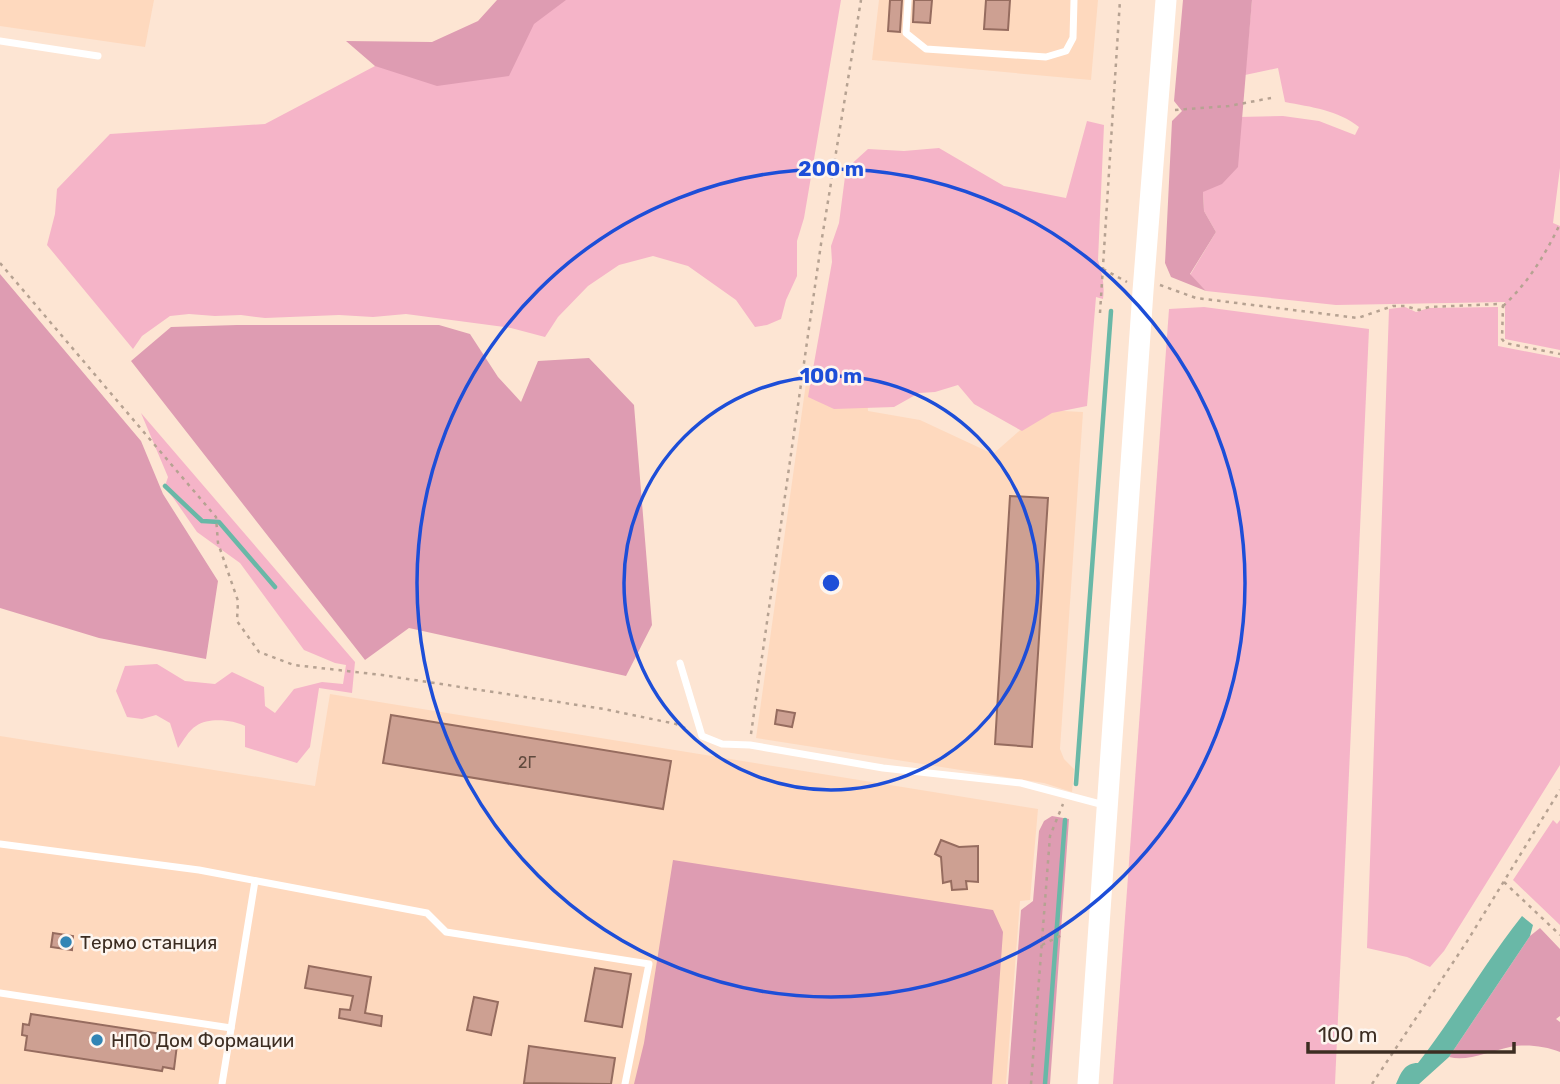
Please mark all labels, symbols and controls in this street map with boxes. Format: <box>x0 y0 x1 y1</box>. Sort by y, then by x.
text: 200 m <box>798 156 864 181</box>
text: 100 m <box>800 363 862 388</box>
centre of rings <box>819 571 843 595</box>
house number: 2Г <box>518 753 537 772</box>
place label: Термо станция <box>80 931 217 954</box>
marker: Термо станция <box>58 934 74 950</box>
scale bar <box>1308 1010 1514 1054</box>
text: 100 m <box>1318 1022 1377 1047</box>
place label: НПО Дом Формации <box>111 1029 294 1052</box>
marker: НПО Дом Формации <box>89 1032 105 1048</box>

